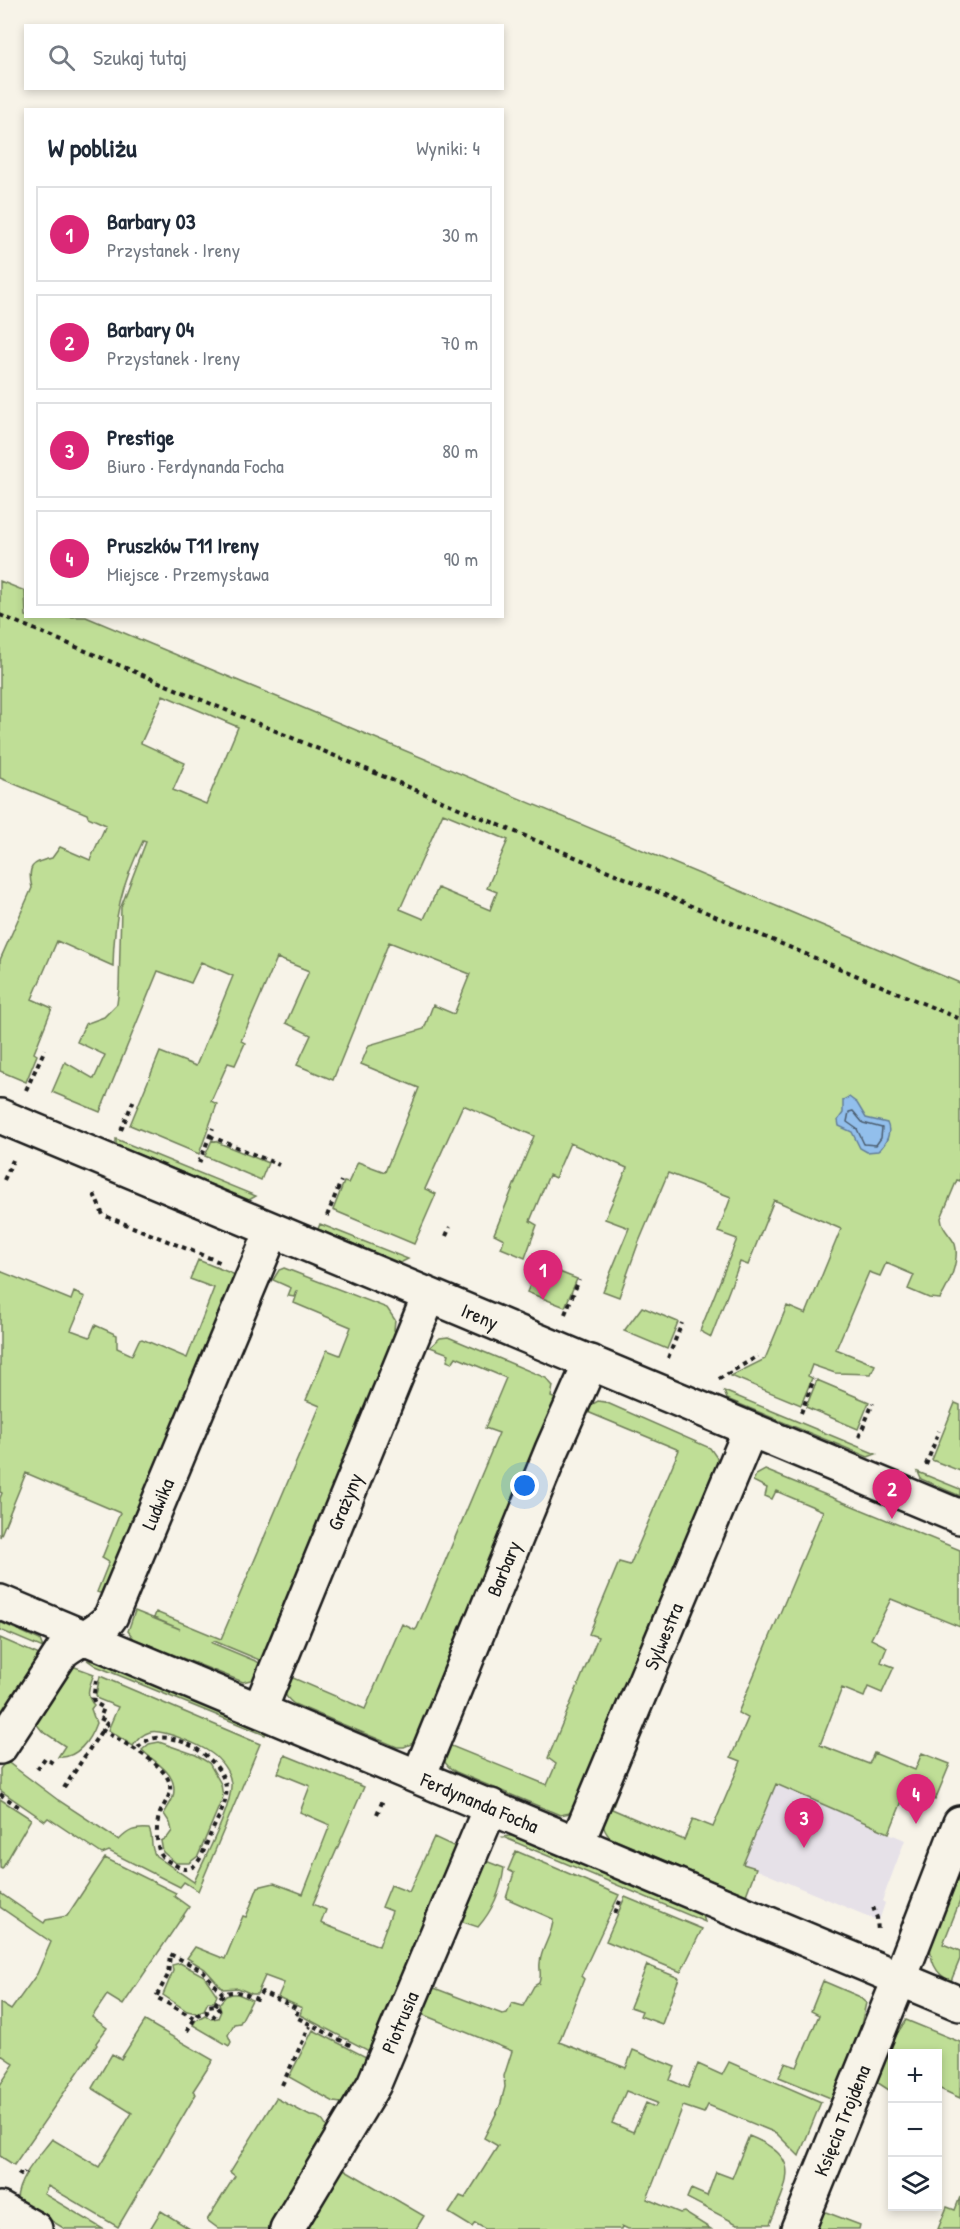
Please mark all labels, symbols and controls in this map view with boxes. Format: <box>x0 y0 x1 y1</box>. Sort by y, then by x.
search box <box>24 24 504 90</box>
icon: search <box>45 41 78 74</box>
text: Szukaj tutaj <box>93 42 187 72</box>
text: W pobliżu <box>48 130 137 165</box>
text: Wyniki: 4 <box>416 134 480 161</box>
text: Barbary 03 <box>107 206 195 236</box>
text: 1 <box>66 221 73 248</box>
text: 30 m <box>442 221 478 248</box>
text: Przystanek · Ireny <box>107 236 240 263</box>
text: Barbary 04 <box>107 314 194 344</box>
text: 2 <box>65 329 74 356</box>
text: 70 m <box>441 329 478 356</box>
text: Przystanek · Ireny <box>107 344 240 371</box>
text: Prestige <box>107 422 174 452</box>
text: 3 <box>65 437 74 464</box>
text: 80 m <box>442 437 478 464</box>
text: Biuro · Ferdynanda Focha <box>107 452 284 479</box>
text: Pruszków T11 Ireny <box>107 530 259 560</box>
text: 4 <box>66 545 73 572</box>
text: 90 m <box>444 545 478 572</box>
text: Miejsce · Przemysława <box>107 560 269 587</box>
pin: 1 <box>524 1250 562 1300</box>
street label: Ireny <box>457 1296 503 1336</box>
street label: Grażyny <box>321 1469 368 1534</box>
pin: 2 <box>872 1470 912 1519</box>
your location <box>510 1471 539 1500</box>
street label: Ludwika <box>135 1474 180 1534</box>
street label: Barbary <box>480 1536 527 1600</box>
street label: Sylwestra <box>637 1598 689 1674</box>
street label: Ferdynanda Focha <box>416 1765 543 1839</box>
pin: 4 <box>896 1774 936 1824</box>
pin: 3 <box>784 1798 824 1848</box>
street label: Piotrusia <box>374 1987 425 2057</box>
map controls <box>888 2049 942 2211</box>
button: + <box>888 2049 942 2103</box>
street label: Księcia Trojdena <box>807 2061 876 2180</box>
button: − <box>888 2103 942 2157</box>
button: layers <box>888 2157 942 2211</box>

